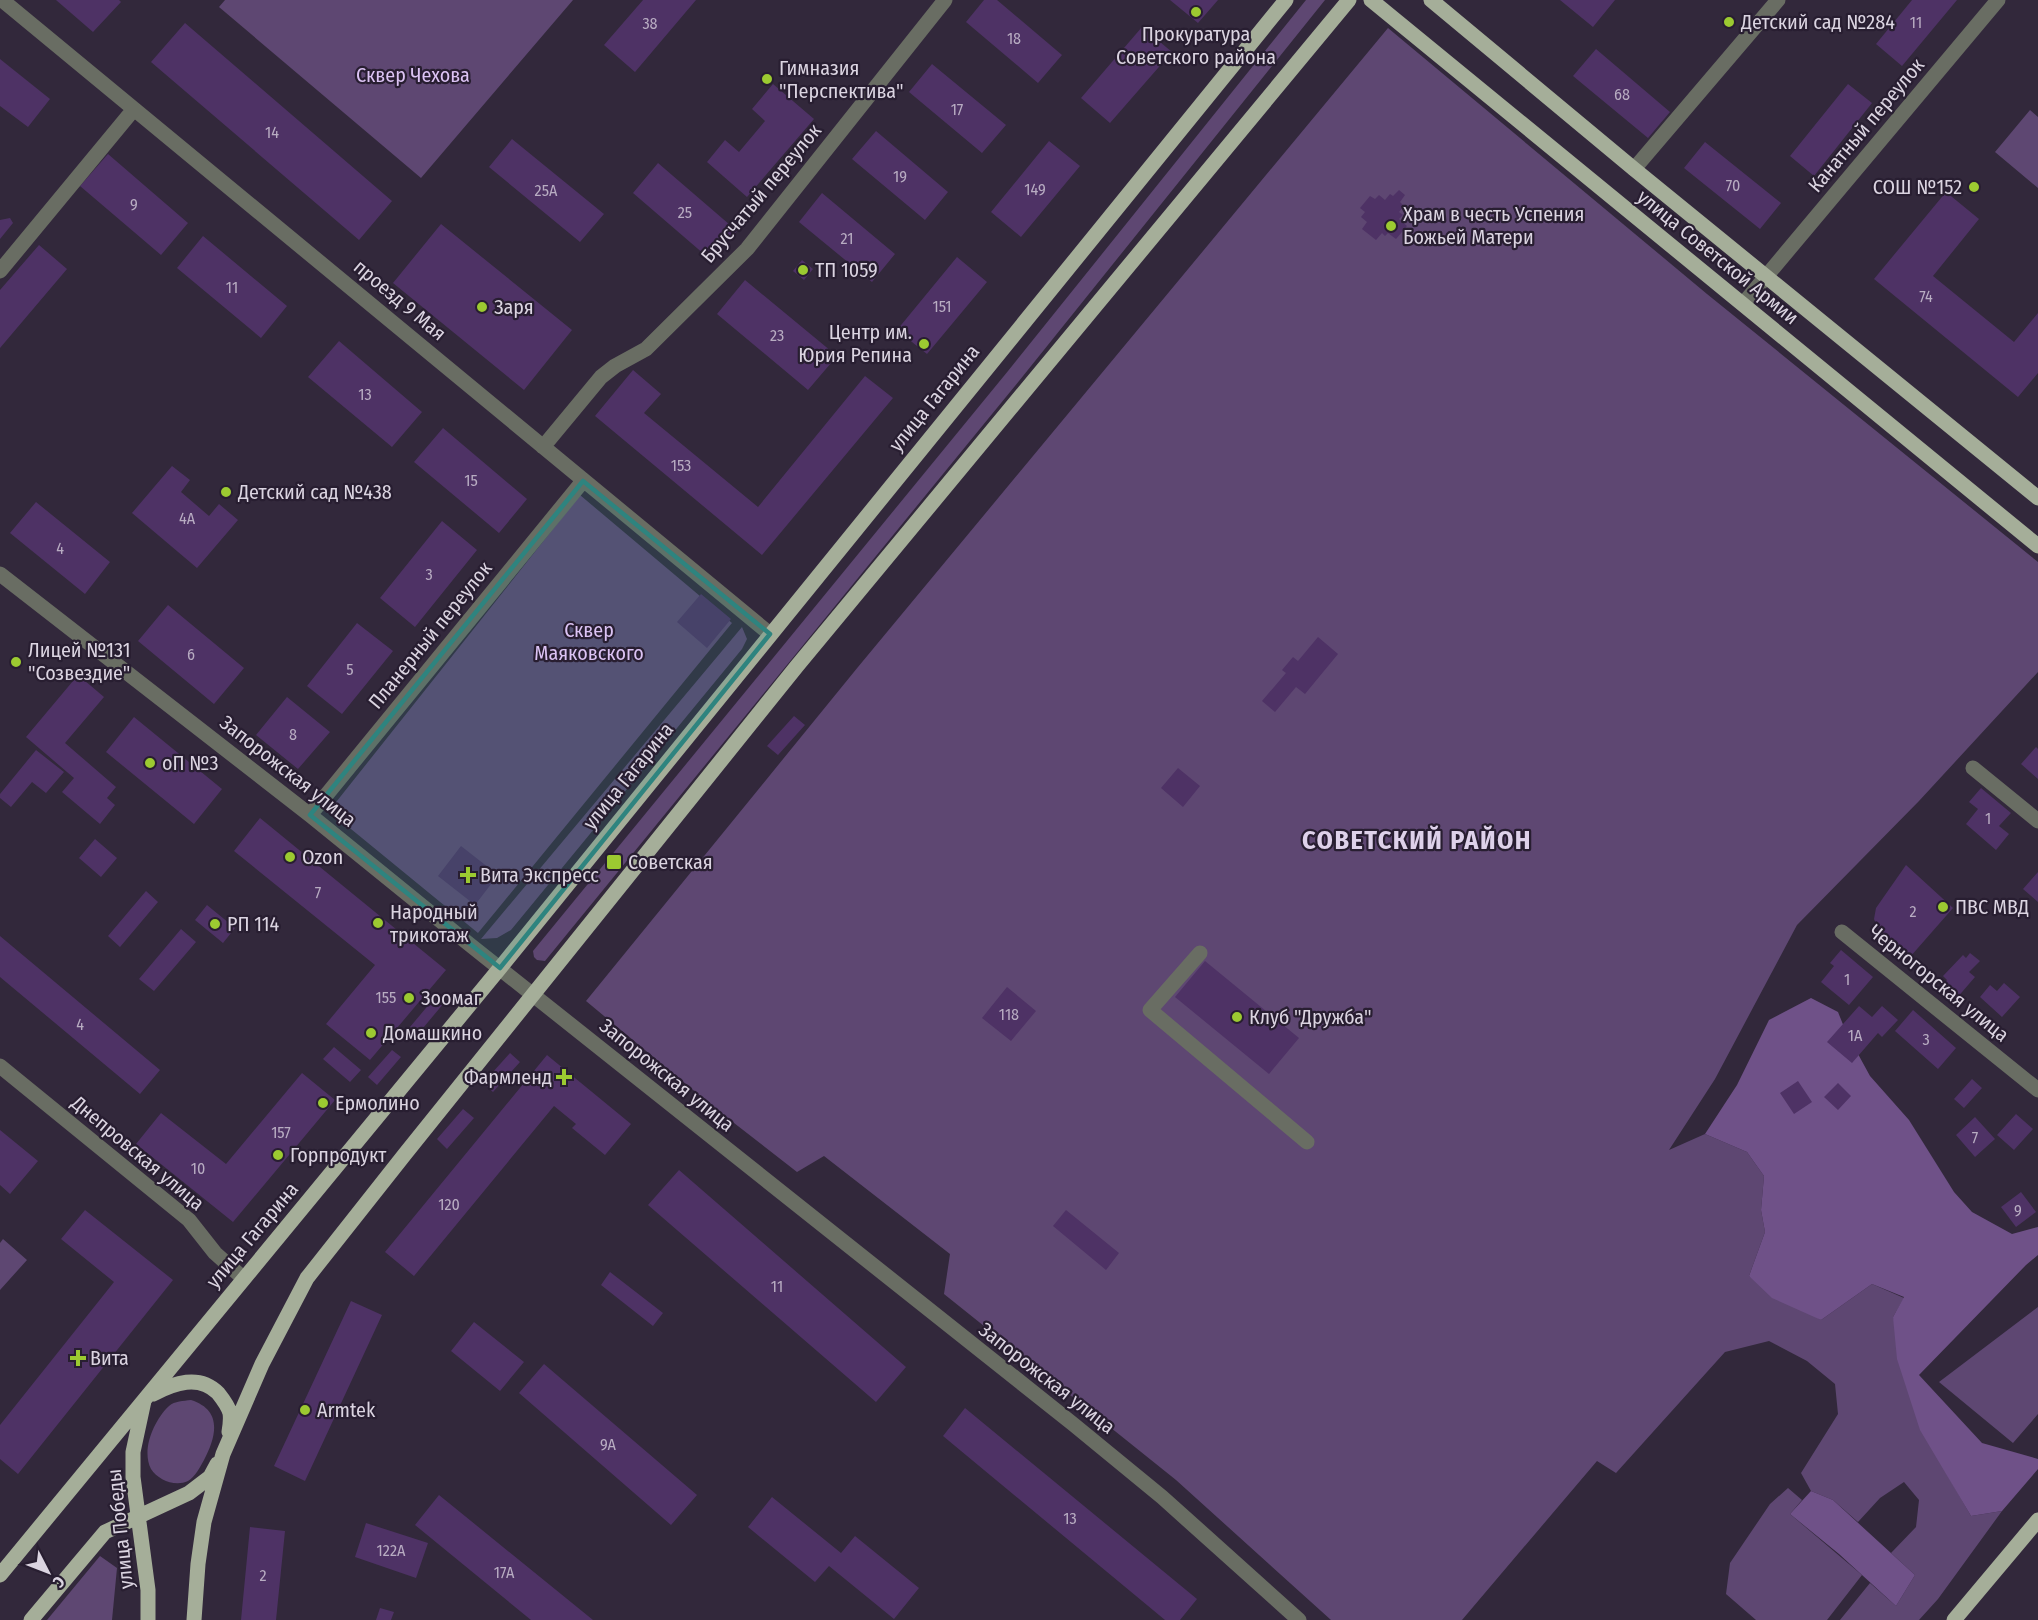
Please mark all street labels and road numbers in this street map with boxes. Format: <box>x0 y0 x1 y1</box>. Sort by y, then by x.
street label: Канатный переулок <box>1803 53 1929 197</box>
street label: Брусчатый переулок <box>696 118 827 268</box>
street label: улица Советской Армии <box>1632 185 1804 329</box>
street label: проезд 9 Мая <box>349 254 451 346</box>
street label: улица Гагарина <box>884 340 984 456</box>
street label: Планерный переулок <box>363 556 497 713</box>
street label: Запорожская улица <box>215 710 361 832</box>
street label: улица Гагарина <box>578 718 678 834</box>
street label: Черногорская улица <box>1864 919 2014 1047</box>
street label: Запорожская улица <box>595 1013 739 1137</box>
street label: Днепровская улица <box>66 1090 209 1215</box>
street label: улица Гагарина <box>201 1177 303 1293</box>
street label: Запорожская улица <box>974 1317 1120 1439</box>
street label: улица Победы <box>102 1468 138 1590</box>

